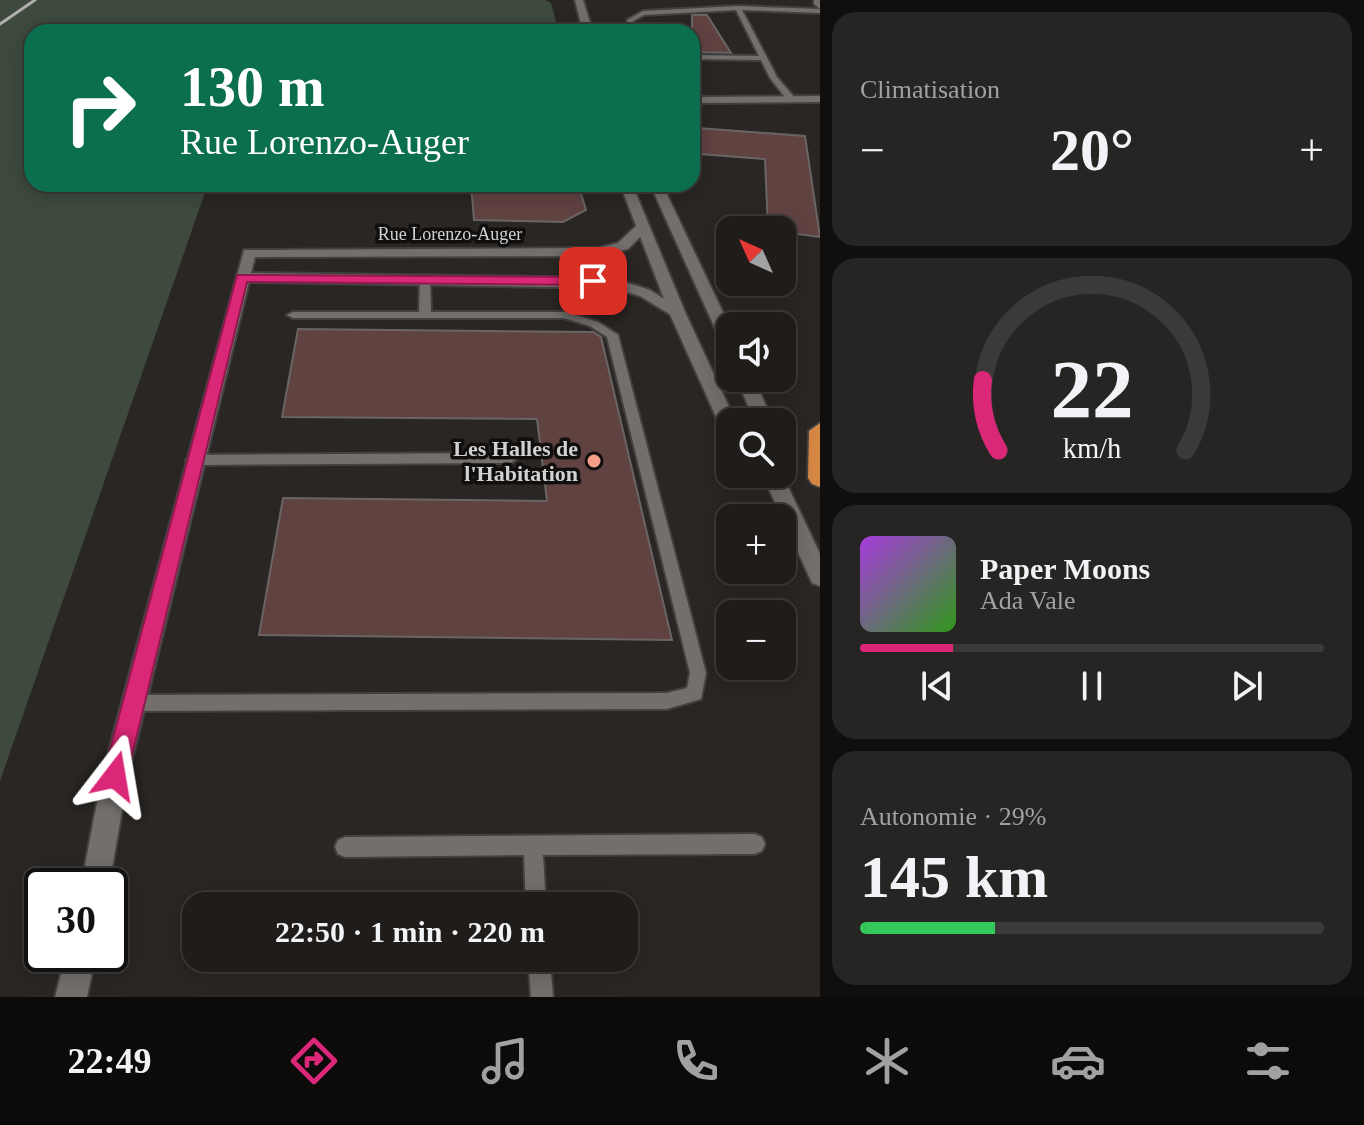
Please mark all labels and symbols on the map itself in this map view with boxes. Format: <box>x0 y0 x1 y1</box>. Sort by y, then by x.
north arrow <box>716 216 796 296</box>
street label: Rue Lorenzo-Auger <box>378 224 522 244</box>
pin <box>559 247 627 315</box>
place label: Les Halles de l'Habitation <box>453 436 578 486</box>
marker: Les Halles de l'Habitation <box>585 452 603 470</box>
position arrow <box>73 734 157 818</box>
speed limit sign: 30 <box>24 868 128 972</box>

